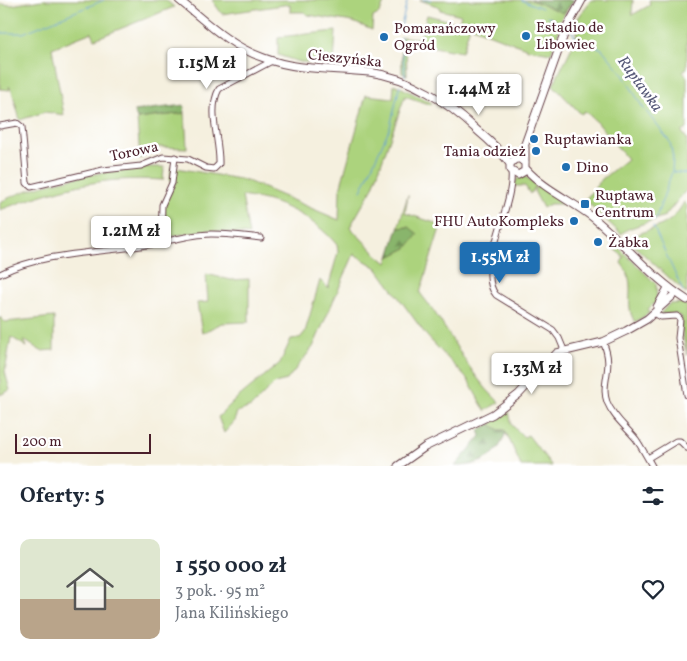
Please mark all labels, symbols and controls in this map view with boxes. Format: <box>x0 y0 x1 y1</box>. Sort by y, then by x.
place label: Estadio de Libowiec <box>536 18 604 56</box>
place label: Pomarańczowy Ogród <box>394 19 496 57</box>
marker: Estadio de Libowiec <box>520 30 532 42</box>
marker: Pomarańczowy Ogród <box>378 31 390 43</box>
street label: Cieszyńska <box>307 45 383 74</box>
pin: 1.15M zł <box>155 48 259 90</box>
water label: Ruptawka <box>612 52 667 117</box>
text: 1.15M zł <box>178 53 236 75</box>
pin: 1.44M zł <box>427 74 531 116</box>
text: 1.44M zł <box>448 79 510 101</box>
place label: Ruptawianka <box>544 130 632 151</box>
marker: Ruptawianka <box>528 133 540 145</box>
street label: Torowa <box>108 137 160 168</box>
place label: Tania odzież <box>444 142 526 163</box>
marker: Tania odzież <box>530 145 542 157</box>
place label: Dino <box>576 158 608 179</box>
marker: Dino <box>560 161 572 173</box>
place label: Ruptawa Centrum <box>595 186 654 224</box>
marker: Ruptawa Centrum <box>579 198 591 210</box>
place label: FHU AutoKompleks <box>434 212 564 233</box>
marker: FHU AutoKompleks <box>568 215 580 227</box>
pin: 1.21M zł <box>79 216 183 258</box>
text: 1.21M zł <box>102 221 160 243</box>
place label: Żabka <box>608 233 649 254</box>
marker: Żabka <box>592 236 604 248</box>
pin: 1.55M zł <box>448 242 552 284</box>
text: 1.55M zł <box>471 247 529 269</box>
pin: 1.33M zł <box>480 352 584 395</box>
text: 1.33M zł <box>502 358 562 380</box>
scale bar <box>15 431 151 454</box>
text: 200 m <box>22 433 62 452</box>
text: Oferty: 5 <box>20 482 105 511</box>
icon: filters <box>639 482 667 510</box>
text: 1 550 000 zł <box>175 552 286 581</box>
icon: home <box>60 559 120 619</box>
icon: heart <box>639 575 667 603</box>
text: 3 pok. · 95 m² <box>175 581 265 603</box>
text: Jana Kilińskiego <box>175 603 288 625</box>

